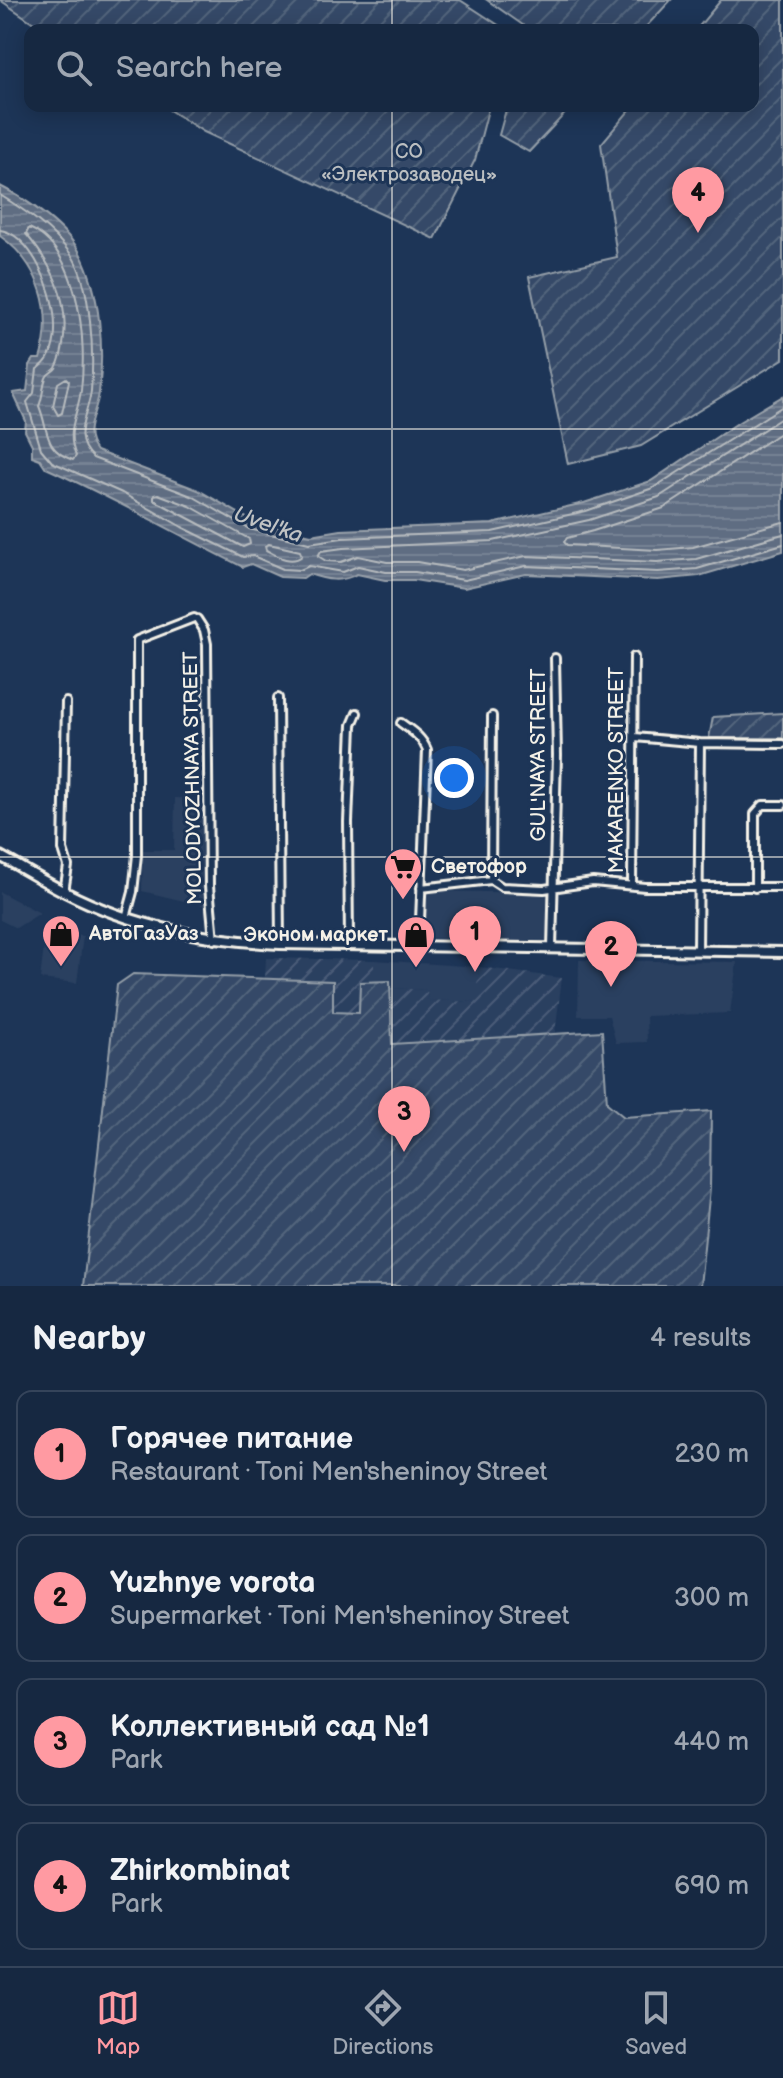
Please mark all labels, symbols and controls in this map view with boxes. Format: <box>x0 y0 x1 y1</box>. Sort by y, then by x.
search box <box>24 24 759 112</box>
icon: search <box>52 46 96 90</box>
text: Search here <box>116 50 282 86</box>
park label: СО «Электрозаводец» <box>321 140 497 187</box>
pin: 4 <box>672 167 724 233</box>
water label: Uvel'ka <box>230 501 306 549</box>
street label: MOLODYOZHNAYA STREET <box>179 651 207 905</box>
street label: MAKARENKO STREET <box>605 667 629 873</box>
street label: GUL'NAYA STREET <box>527 669 551 841</box>
your location <box>434 758 474 798</box>
supermarket icon: Светофор <box>382 846 424 901</box>
place label: Светофор <box>431 855 527 879</box>
pin: 1 <box>449 906 501 972</box>
shop icon: АвтоГазУаз <box>40 913 82 968</box>
shop icon: Эконом маркет <box>395 914 437 969</box>
pin: 2 <box>585 921 637 987</box>
place label: АвтоГазУаз <box>88 922 199 946</box>
place label: Эконом маркет <box>244 923 388 947</box>
pin: 3 <box>378 1086 430 1152</box>
text: Nearby <box>32 1318 146 1359</box>
text: 4 results <box>650 1323 751 1354</box>
text: Горячее питание <box>110 1421 353 1457</box>
text: 1 <box>55 1439 65 1470</box>
text: 230 m <box>674 1439 749 1470</box>
text: Restaurant · Toni Men'sheninoy Street <box>110 1457 548 1488</box>
text: Yuzhnye vorota <box>110 1565 316 1601</box>
text: 2 <box>52 1583 68 1614</box>
text: 300 m <box>674 1583 749 1614</box>
text: Supermarket · Toni Men'sheninoy Street <box>110 1601 570 1632</box>
text: Коллективный сад №1 <box>110 1709 430 1745</box>
text: 3 <box>52 1727 68 1758</box>
text: 440 m <box>673 1727 749 1758</box>
text: Park <box>110 1745 162 1776</box>
text: Zhirkombinat <box>110 1853 290 1889</box>
text: 4 <box>52 1871 68 1902</box>
text: 690 m <box>674 1871 749 1902</box>
text: Park <box>110 1889 162 1920</box>
tab: Map <box>96 1986 140 2061</box>
tab: Directions <box>332 1986 433 2061</box>
tab: Saved <box>625 1986 687 2061</box>

